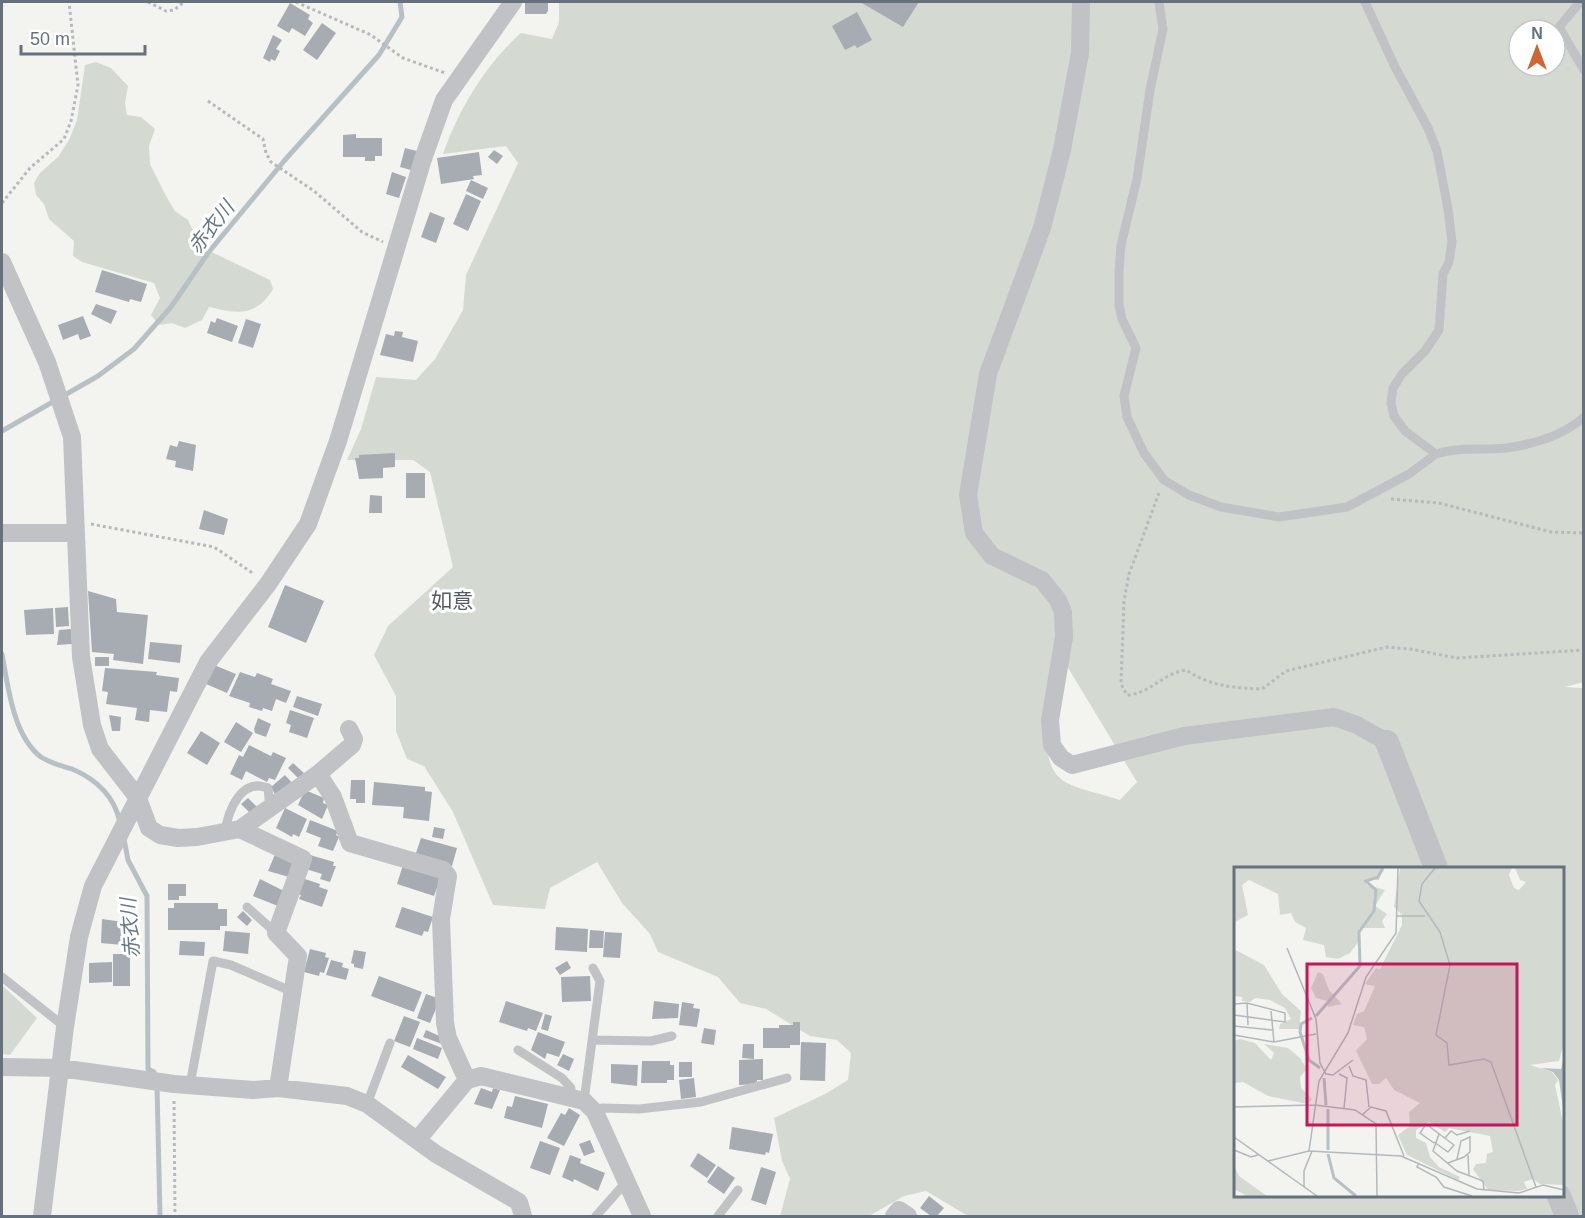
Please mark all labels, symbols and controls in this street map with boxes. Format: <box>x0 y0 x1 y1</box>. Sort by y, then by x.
scale bar <box>21 18 146 56</box>
north arrow <box>1507 18 1567 78</box>
text: N <box>1531 25 1543 42</box>
text: 50 m <box>30 29 70 49</box>
water label: 赤衣川 <box>184 195 239 257</box>
district label: 如意 <box>431 589 473 612</box>
inset map <box>1234 867 1564 1197</box>
water label: 赤衣川 <box>117 895 143 959</box>

